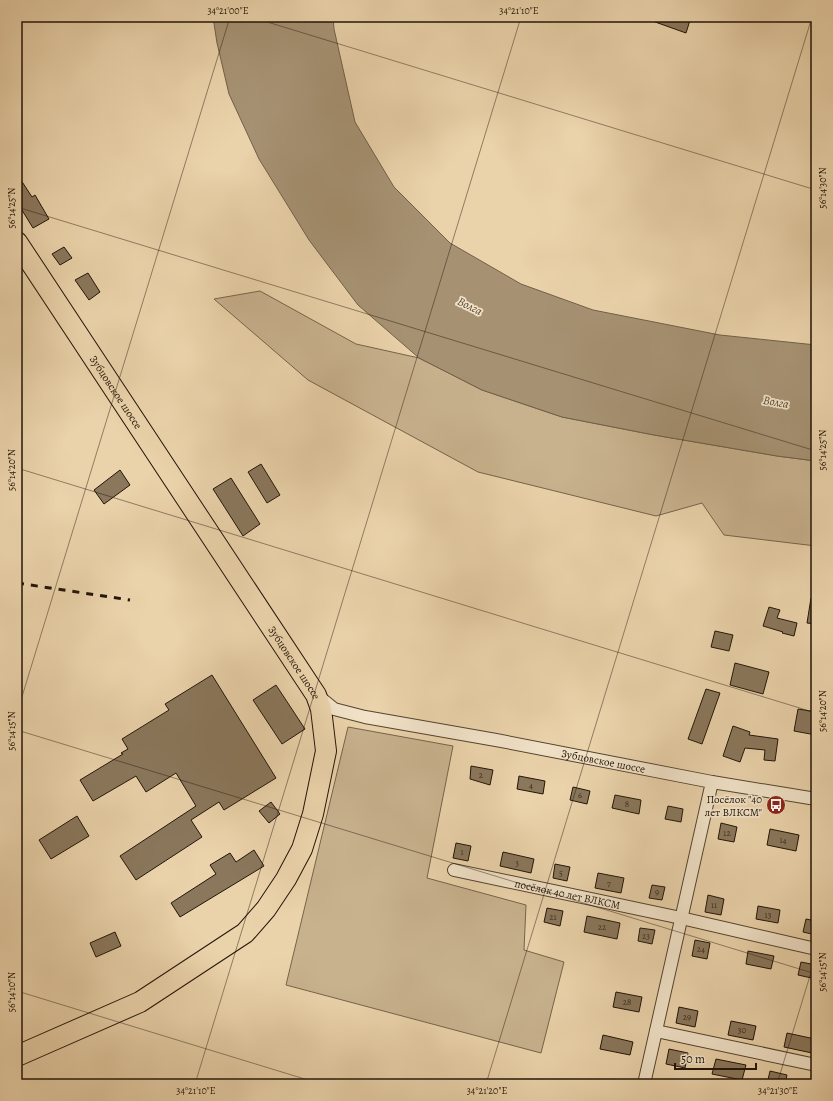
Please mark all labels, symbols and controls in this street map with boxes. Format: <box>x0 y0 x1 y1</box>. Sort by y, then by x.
text: 34°21'00"E <box>207 4 249 17</box>
text: 34°21'10"E <box>499 4 539 17</box>
text: 56°14'30"N <box>816 167 829 209</box>
text: 56°14'25"N <box>5 188 18 228</box>
water label: Волга <box>455 293 486 319</box>
street label: Зубцовское шоссе <box>86 353 146 432</box>
water label: Волга <box>762 392 791 412</box>
text: 56°14'25"N <box>816 430 829 470</box>
text: 56°14'20"N <box>5 449 18 491</box>
street label: Зубцовское шоссе <box>265 623 324 701</box>
text: 56°14'20"N <box>816 690 829 732</box>
text: 56°14'15"N <box>5 711 18 751</box>
street label: Зубцовское шоссе <box>560 745 647 776</box>
house number: 2 <box>479 769 484 781</box>
house number: 4 <box>529 779 533 791</box>
house number: 6 <box>578 789 582 801</box>
place label: Посёлок "40 лет ВЛКСМ" <box>705 792 762 820</box>
bus stop icon: Посёлок "40 лет ВЛКСМ" <box>765 794 787 816</box>
house number: 8 <box>625 798 629 810</box>
house number: 12 <box>723 827 731 839</box>
house number: 14 <box>779 834 787 846</box>
house number: 1 <box>460 846 464 858</box>
house number: 3 <box>515 857 519 869</box>
house number: 5 <box>559 867 563 879</box>
street label: посёлок 40 лет ВЛКСМ <box>513 876 622 912</box>
house number: 7 <box>607 877 611 889</box>
house number: 9 <box>655 886 659 898</box>
house number: 11 <box>711 899 717 911</box>
house number: 13 <box>765 909 772 921</box>
house number: 21 <box>549 911 557 923</box>
house number: 22 <box>598 921 607 933</box>
house number: 23 <box>642 930 650 942</box>
house number: 24 <box>697 943 705 955</box>
text: 56°14'15"N <box>816 952 829 992</box>
text: 56°14'10"N <box>5 972 18 1012</box>
house number: 28 <box>623 996 631 1008</box>
house number: 29 <box>683 1011 691 1023</box>
house number: 30 <box>738 1024 746 1036</box>
scale bar <box>675 1045 756 1071</box>
text: 50 m <box>681 1051 705 1067</box>
text: 34°21'10"E <box>176 1084 216 1097</box>
text: 34°21'20"E <box>467 1084 507 1097</box>
text: 34°21'30"E <box>758 1084 798 1097</box>

